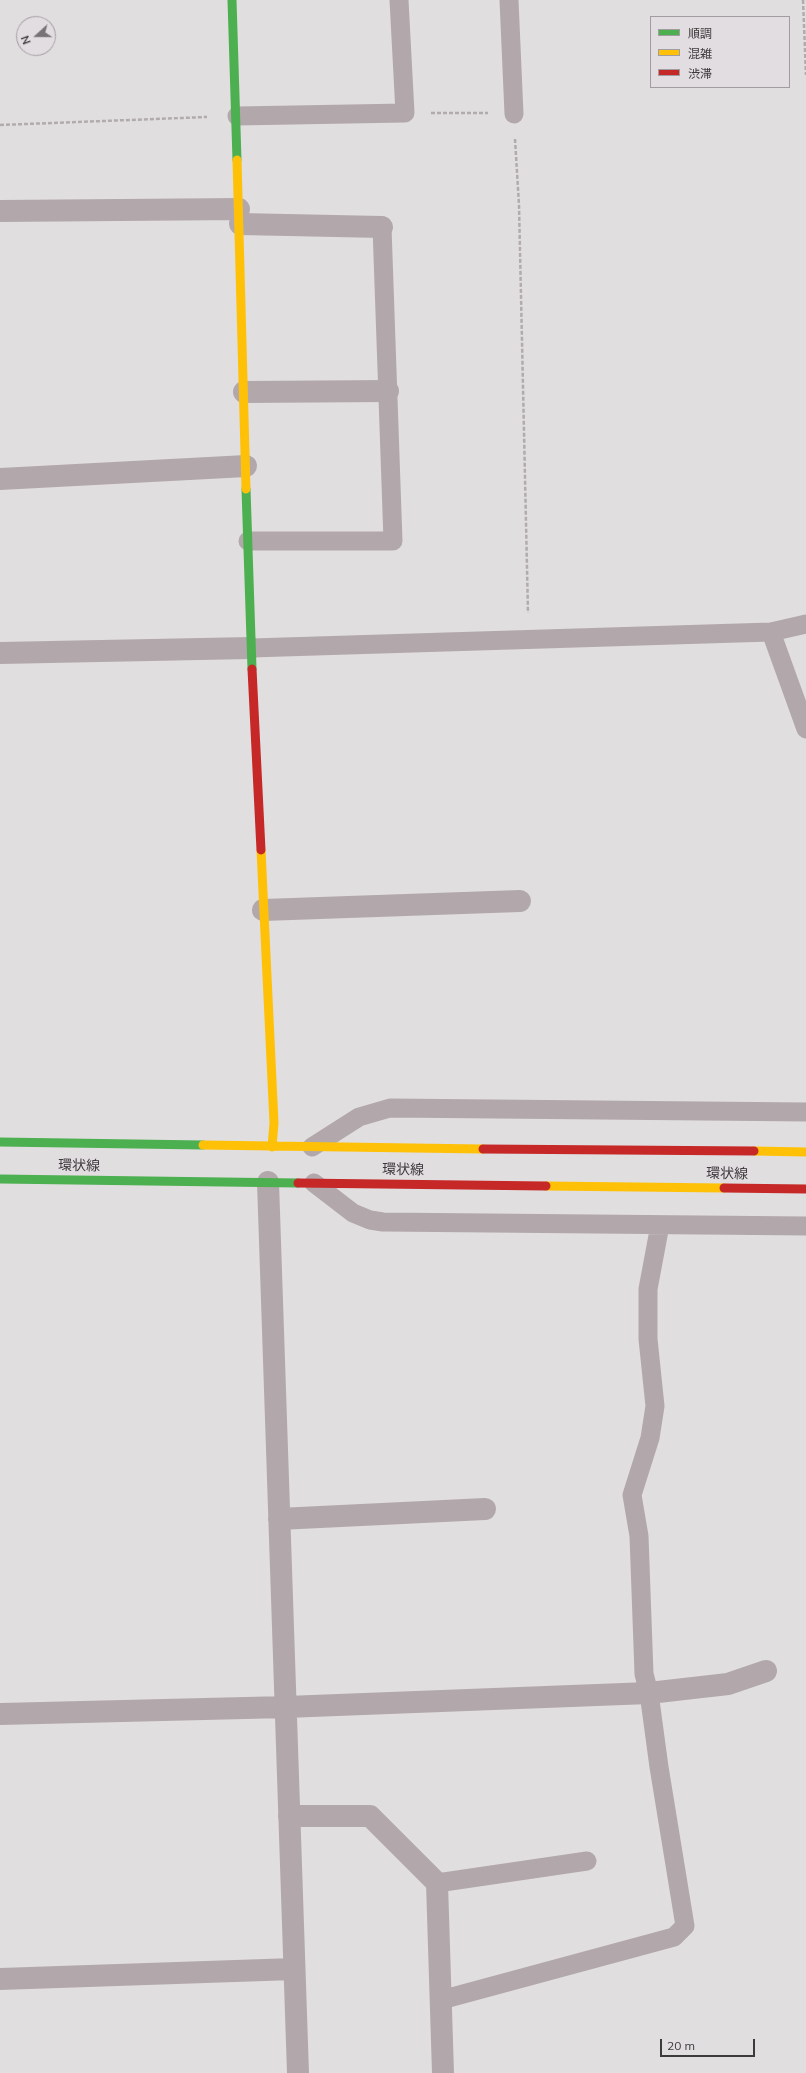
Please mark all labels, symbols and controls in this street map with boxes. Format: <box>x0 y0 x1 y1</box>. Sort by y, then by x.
north arrow <box>16 16 56 56</box>
legend <box>650 16 790 88</box>
text: 順調 <box>688 26 712 41</box>
text: N <box>18 34 34 46</box>
text: 混雑 <box>688 46 712 61</box>
text: 渋滞 <box>688 66 712 81</box>
street label: 環状線 <box>58 1157 100 1175</box>
street label: 環状線 <box>382 1161 424 1179</box>
street label: 環状線 <box>706 1165 748 1183</box>
scale bar <box>662 2031 757 2057</box>
text: 20 m <box>667 2038 695 2053</box>

